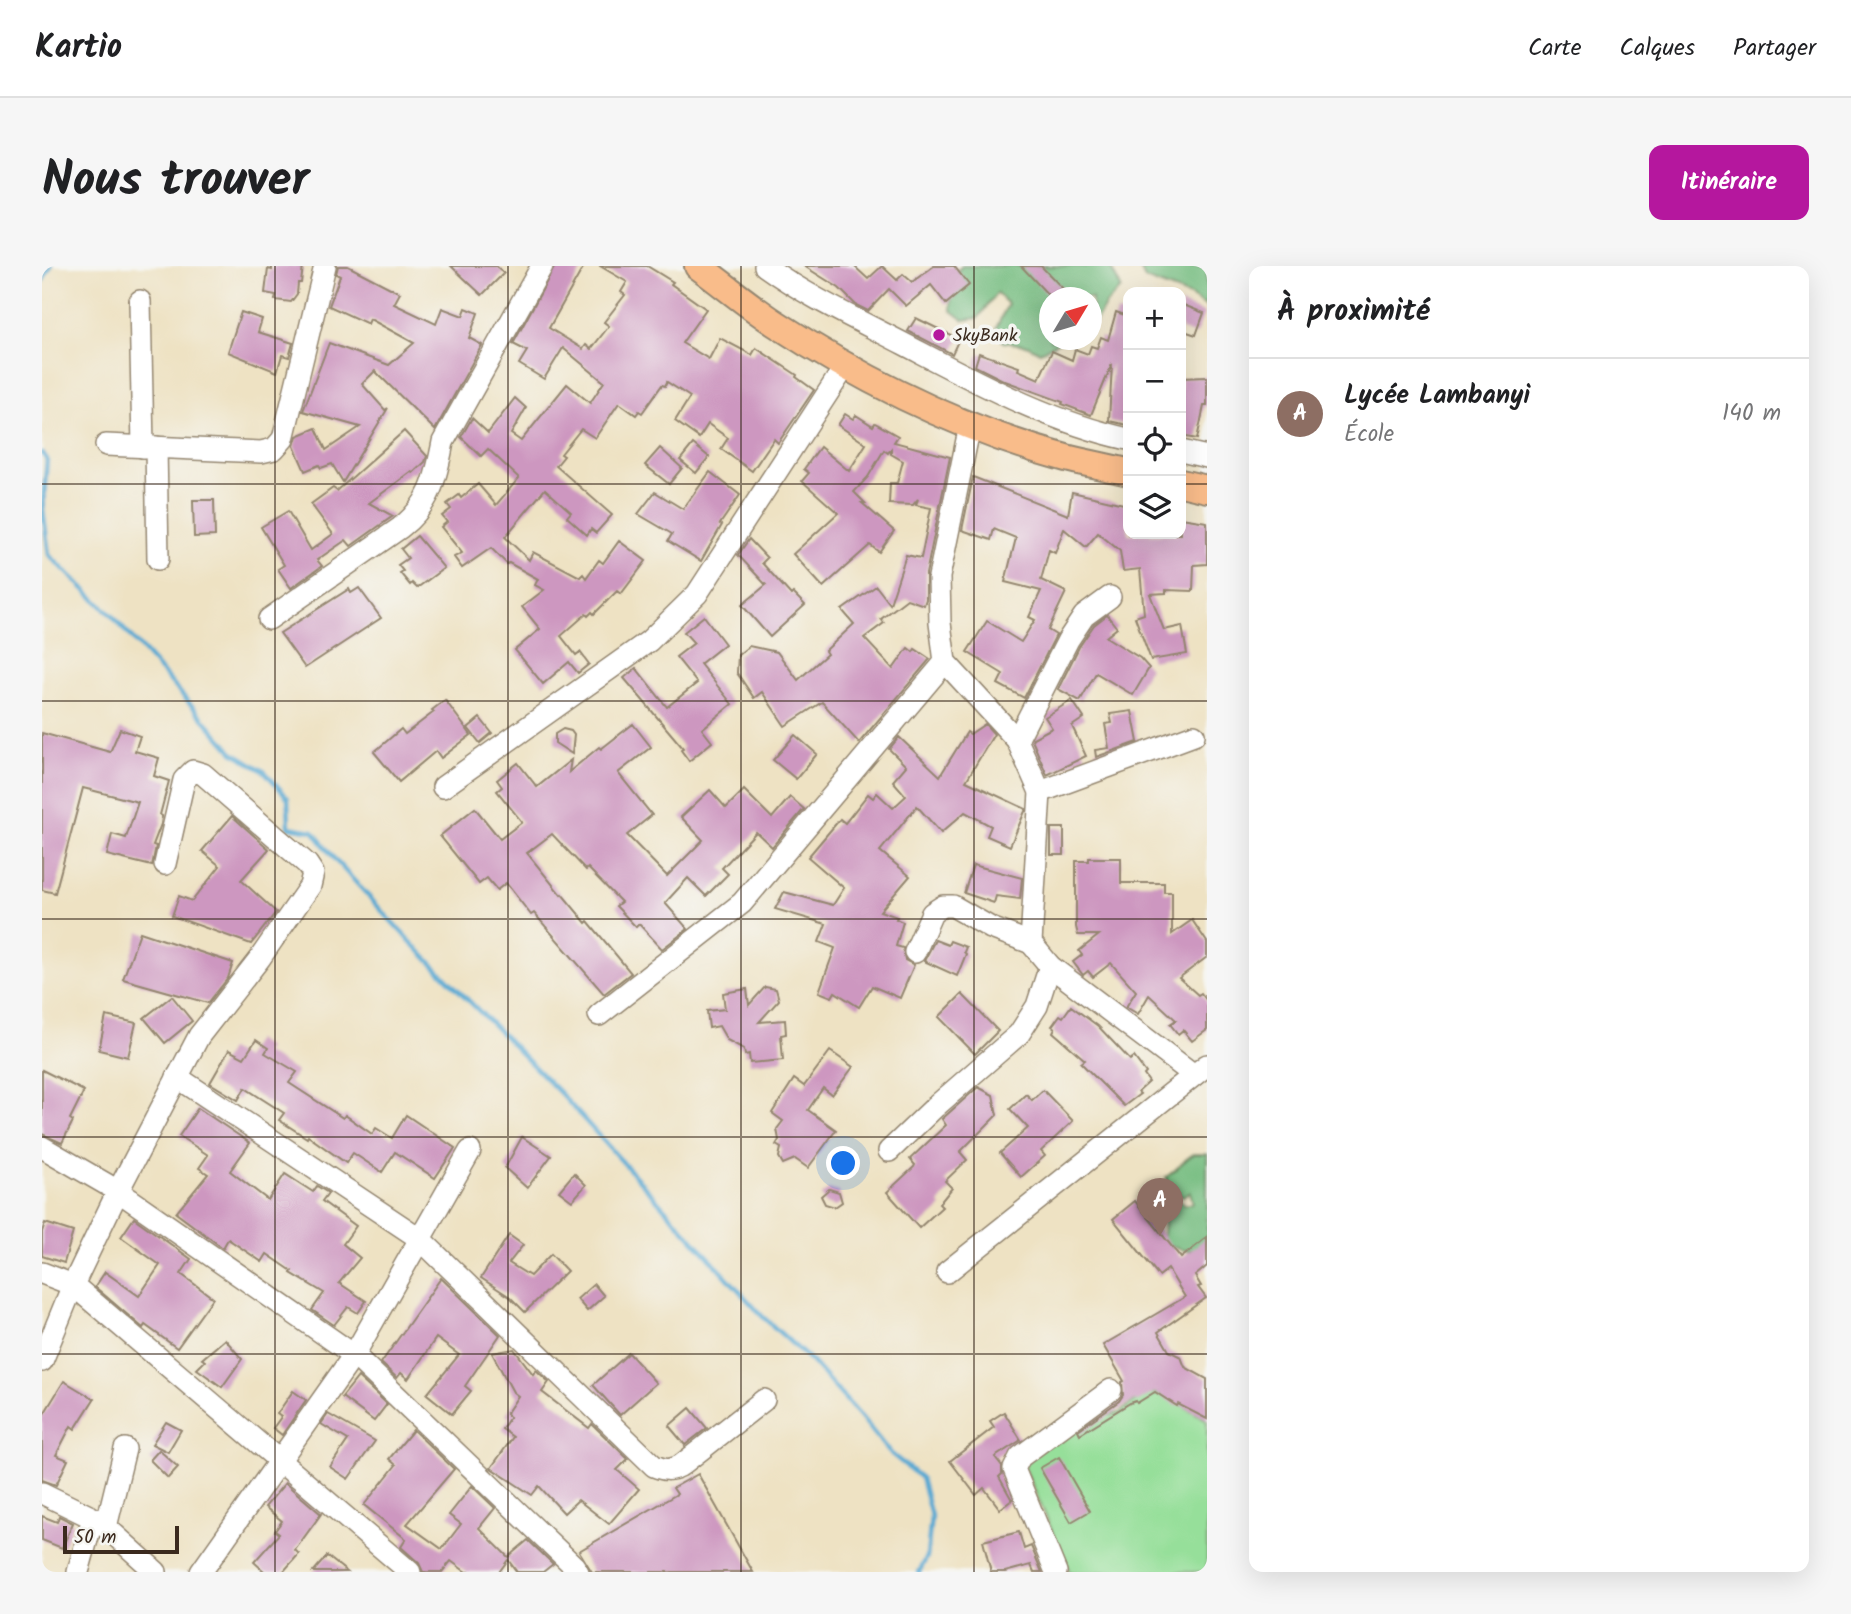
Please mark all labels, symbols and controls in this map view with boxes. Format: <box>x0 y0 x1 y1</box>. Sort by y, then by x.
text: Kartio <box>35 22 122 75</box>
text: Carte <box>1528 29 1582 68</box>
text: Calques <box>1620 29 1695 68</box>
text: Partager <box>1733 29 1816 68</box>
text: Nous trouver <box>42 143 309 221</box>
button: Itinéraire <box>1649 145 1809 220</box>
north arrow <box>1039 287 1102 350</box>
map controls <box>1123 287 1186 539</box>
button: + <box>1123 287 1186 350</box>
text: À proximité <box>1277 288 1430 336</box>
place label: SkyBank <box>953 322 1018 351</box>
marker: SkyBank <box>931 327 947 343</box>
button: − <box>1123 350 1186 413</box>
text: Lycée Lambanyi <box>1344 375 1530 417</box>
text: A <box>1293 396 1307 432</box>
text: 140 m <box>1722 396 1781 432</box>
button: locate <box>1123 413 1186 476</box>
text: École <box>1344 417 1394 453</box>
button: layers <box>1123 476 1186 539</box>
your location <box>826 1146 860 1180</box>
pin: A <box>1137 1178 1183 1236</box>
scale bar <box>63 1523 178 1555</box>
text: 50 m <box>74 1523 116 1553</box>

